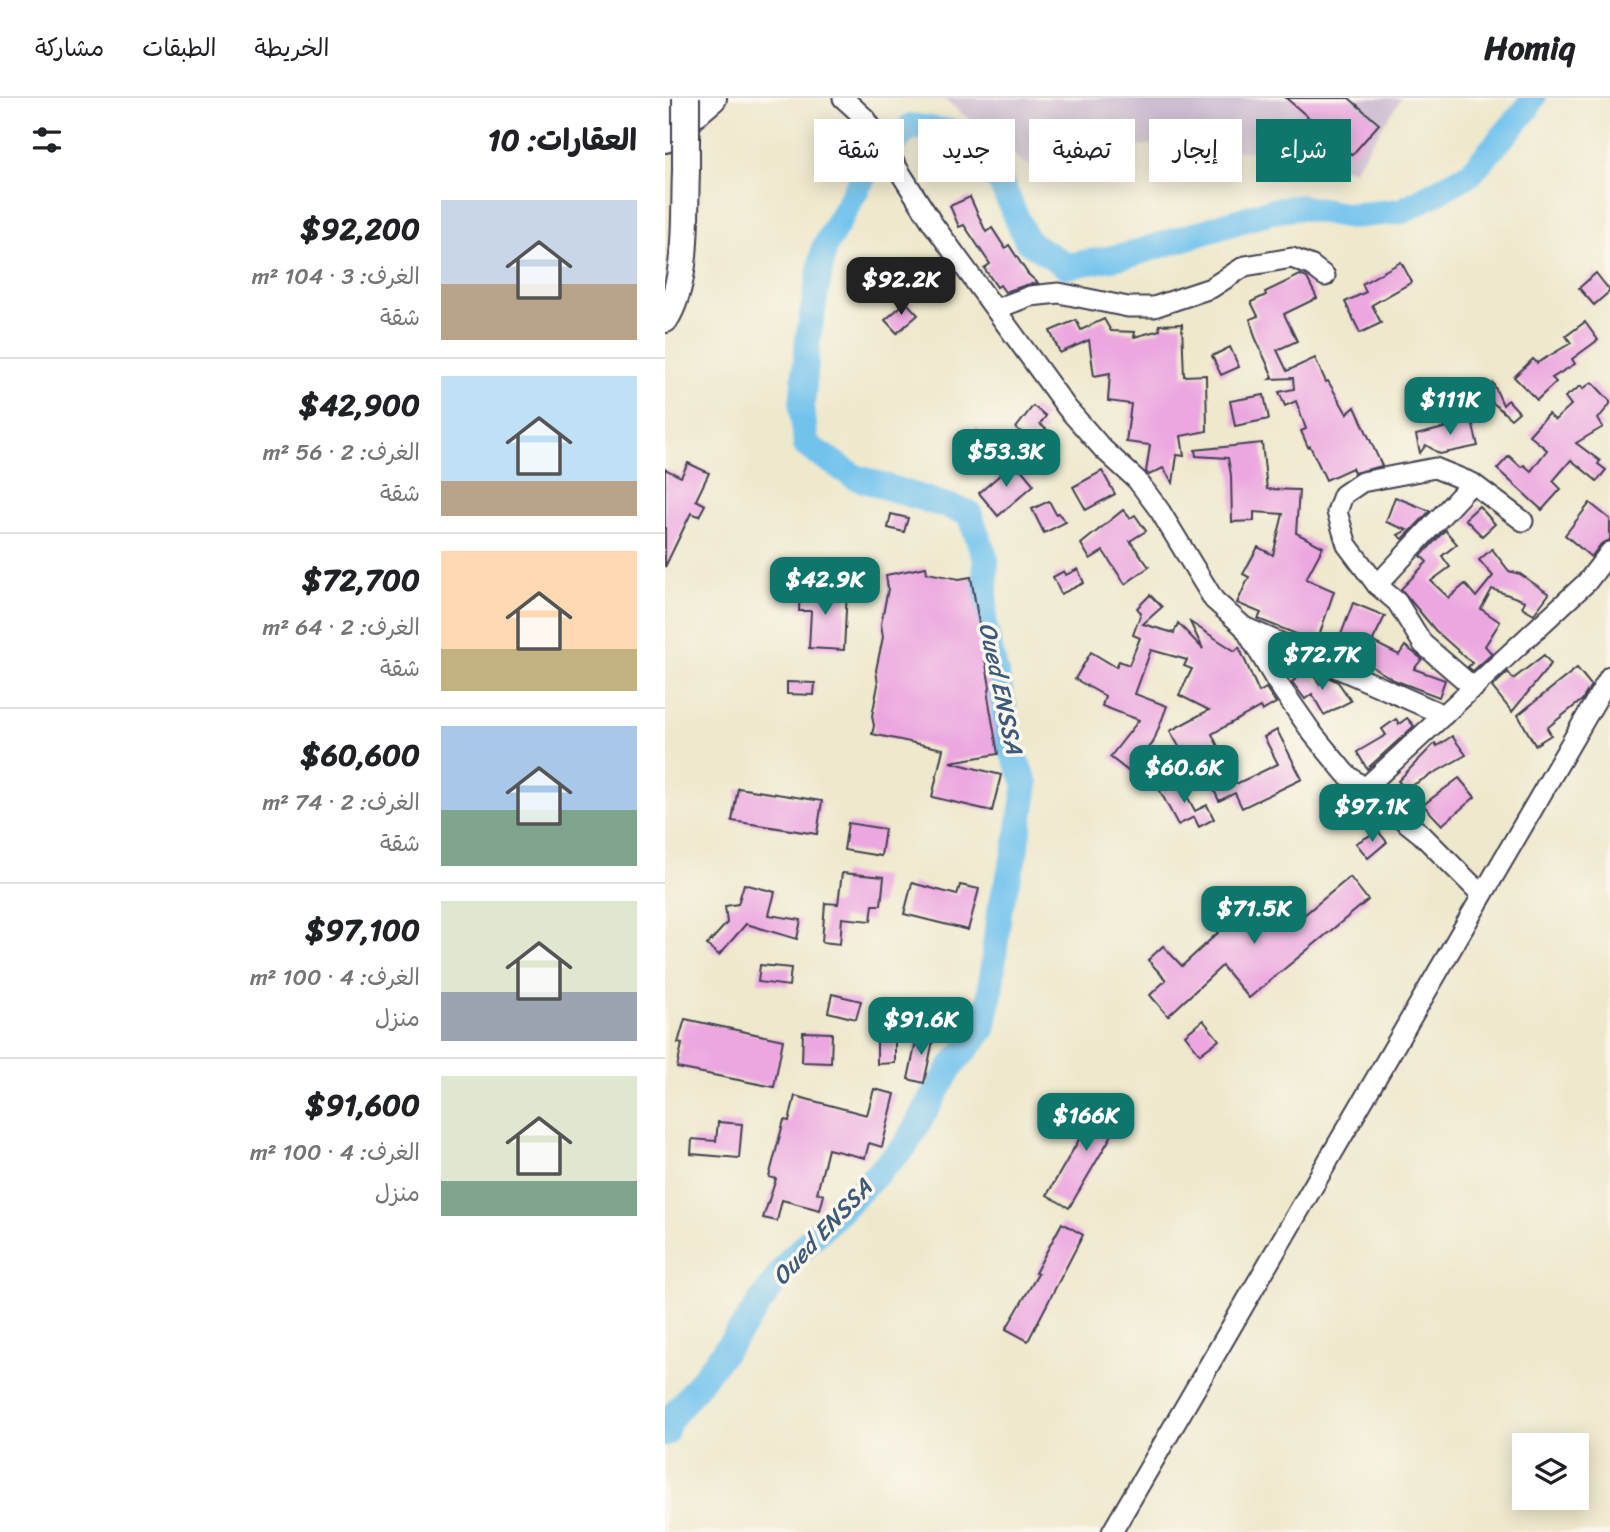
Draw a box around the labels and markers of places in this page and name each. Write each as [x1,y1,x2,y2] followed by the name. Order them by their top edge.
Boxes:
[844,258,958,317] pin: $92.2K
[1401,378,1499,437] pin: $111K
[949,430,1063,489] pin: $53.3K
[768,558,882,617] pin: $42.9K
[1265,632,1379,692] pin: $72.7K
[1127,746,1241,805] pin: $60.6K
[1315,784,1429,844] pin: $97.1K
[1197,886,1311,946] pin: $71.5K
[864,998,978,1057] pin: $91.6K
[1037,1094,1135,1153] pin: $166K

